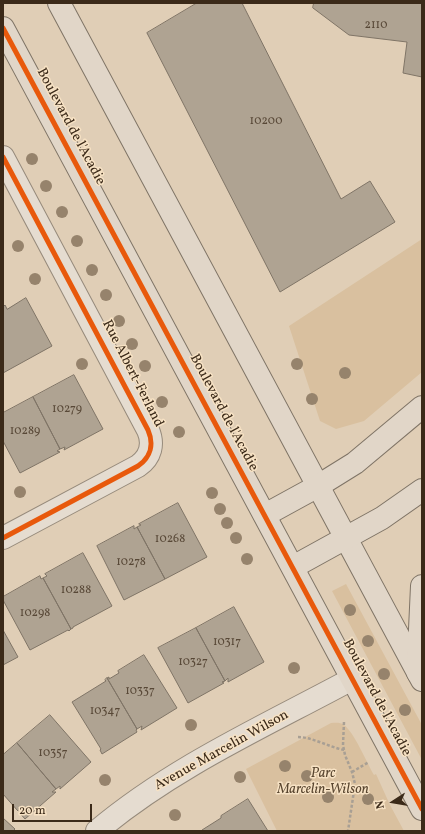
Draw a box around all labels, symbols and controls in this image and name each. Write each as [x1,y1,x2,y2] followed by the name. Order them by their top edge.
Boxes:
[365,19,387,33] house number: 2110
[32,66,108,188] street label: Boulevard de l'Acadie
[250,115,282,129] house number: 10200
[98,318,166,430] street label: Rue Albert-Ferland
[185,352,261,474] street label: Boulevard de l'Acadie
[52,403,82,417] house number: 10279
[10,425,40,439] house number: 10289
[155,533,185,547] house number: 10268
[116,556,146,570] house number: 10278
[61,584,91,598] house number: 10288
[20,607,50,621] house number: 10298
[213,636,241,650] house number: 10317
[338,637,414,759] street label: Boulevard de l'Acadie
[178,656,208,670] house number: 10327
[125,685,155,699] house number: 10337
[90,705,120,719] house number: 10347
[152,707,292,795] street label: Avenue Marcelin Wilson
[38,747,68,761] house number: 10357
[277,766,369,798] park label: Parc Marcelin-Wilson
[373,782,413,822] north arrow
[14,796,94,822] scale bar
[373,799,389,810] text: N
[19,803,46,819] text: 20 m

